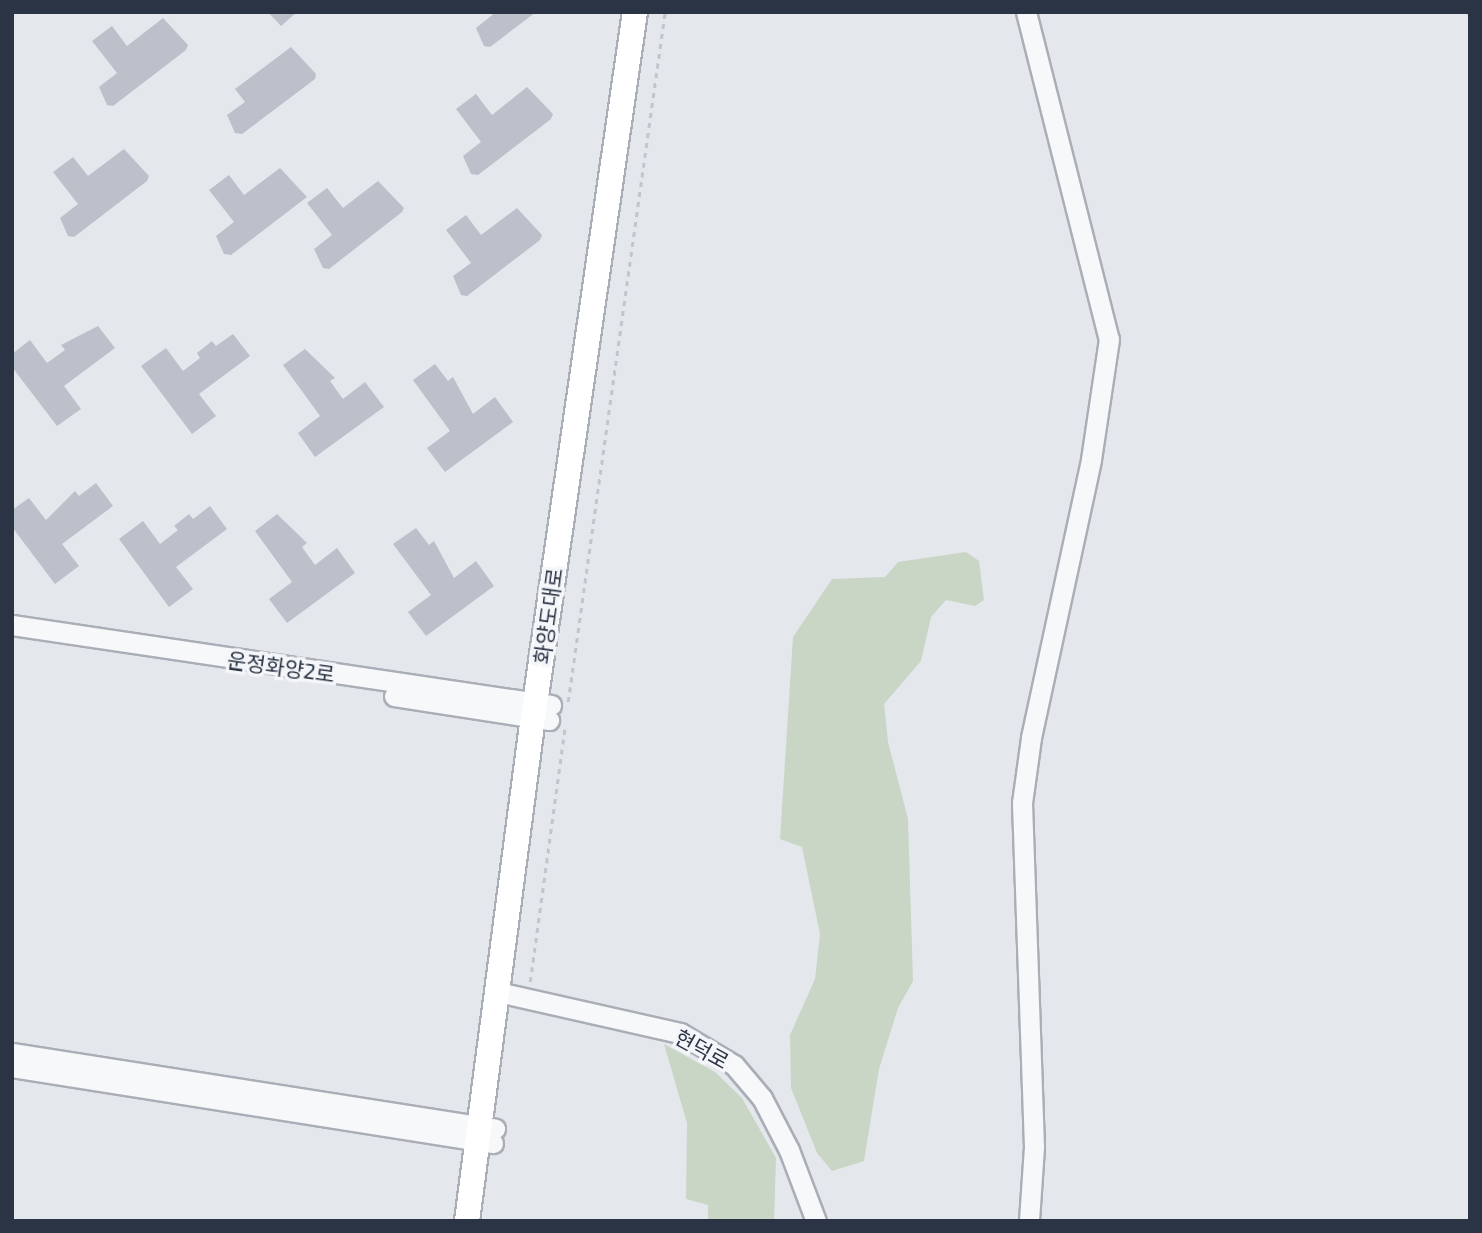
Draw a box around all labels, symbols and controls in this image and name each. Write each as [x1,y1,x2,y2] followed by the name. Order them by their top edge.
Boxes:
[529,566,567,666] street label: 화양도대로
[226,647,336,687] street label: 운정화양2로
[671,1024,733,1074] street label: 현덕로

